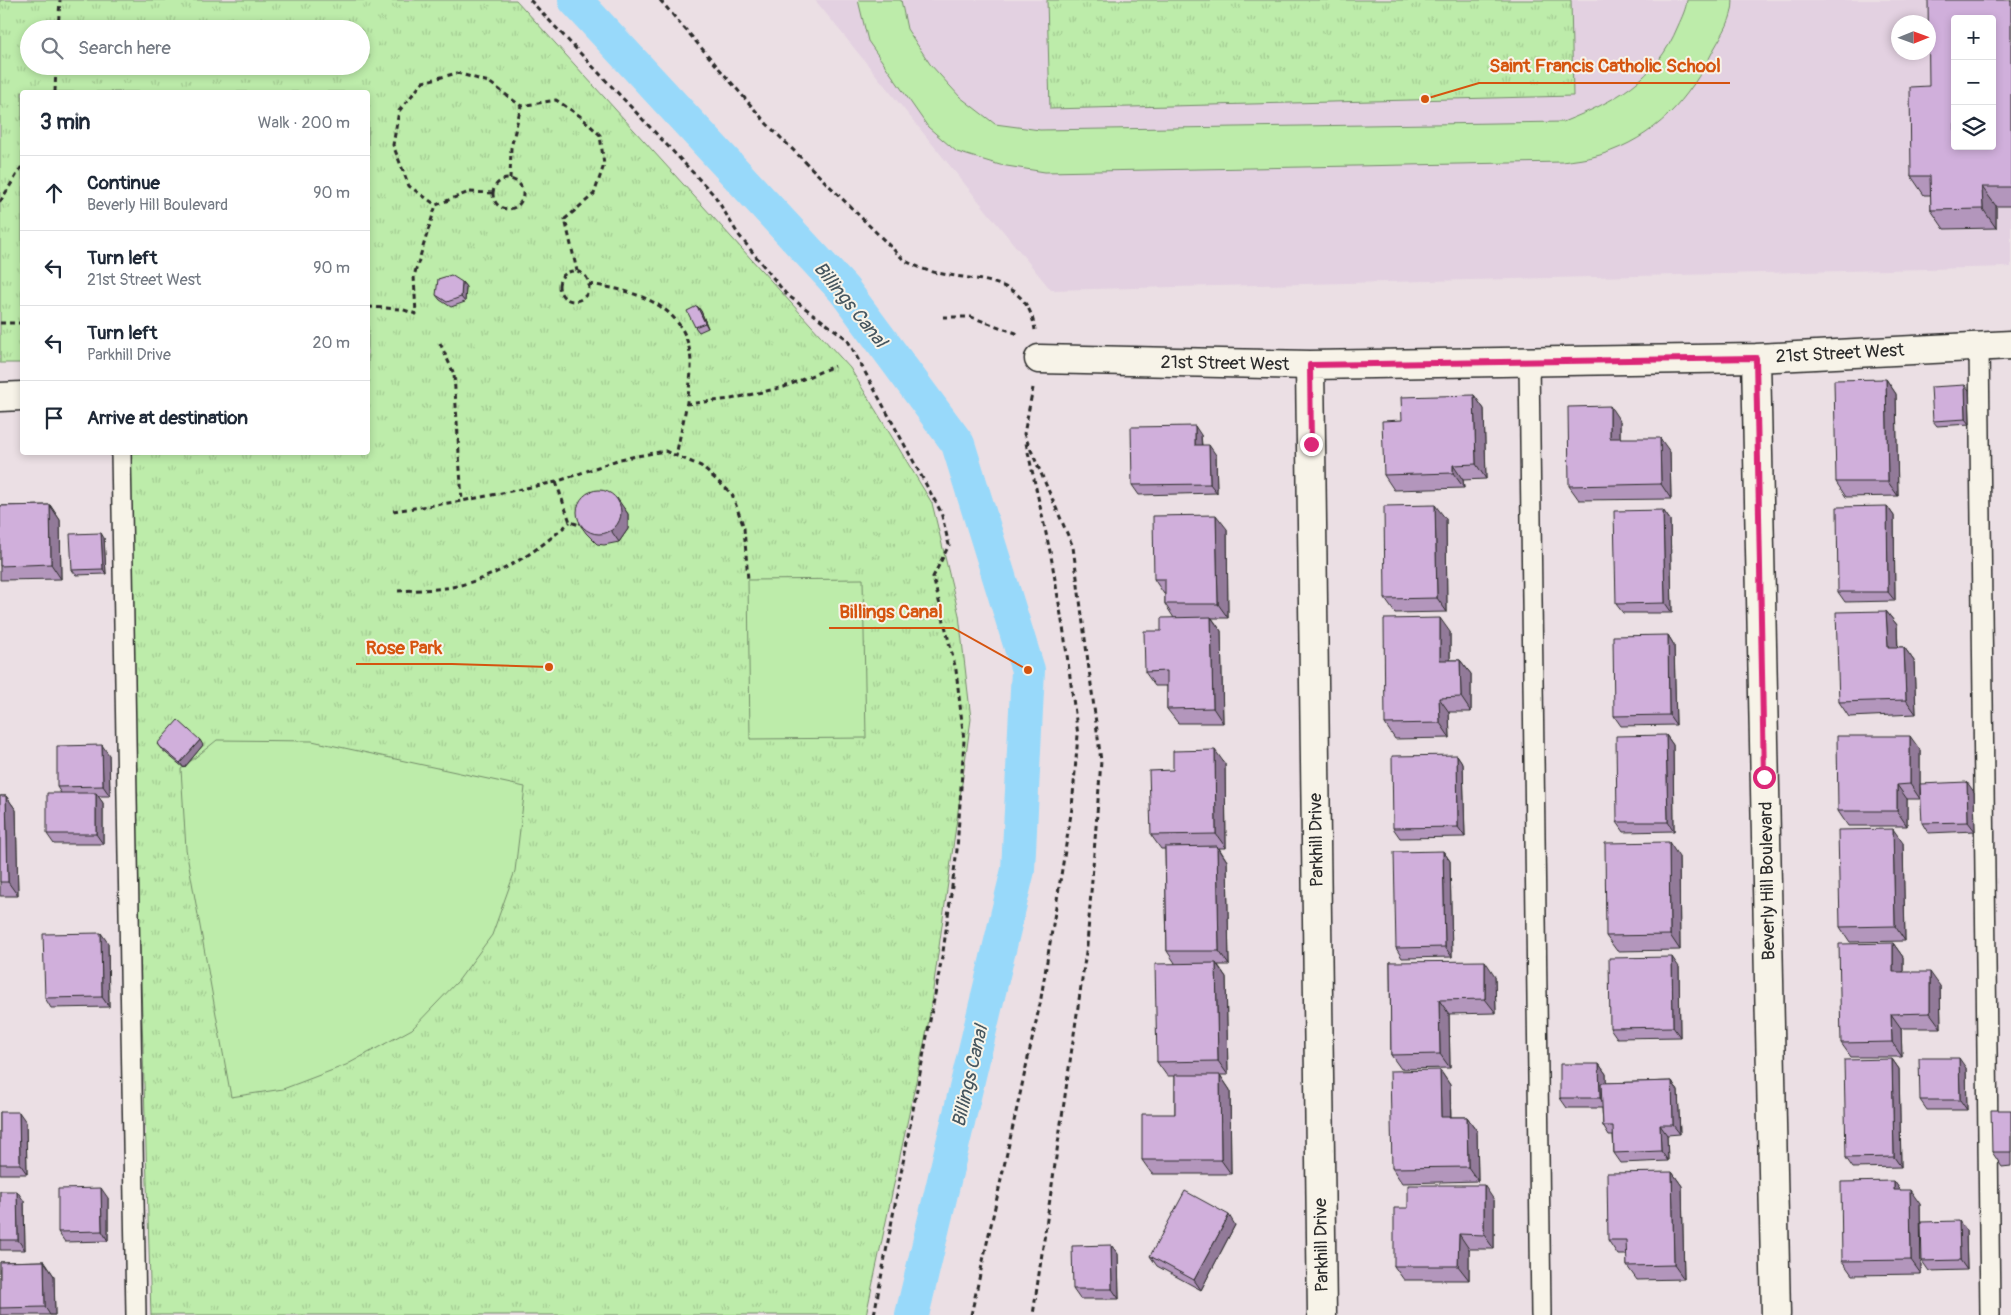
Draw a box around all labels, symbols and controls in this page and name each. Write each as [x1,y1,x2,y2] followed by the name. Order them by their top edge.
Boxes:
[1891,15,1936,60] north arrow
[1951,15,1996,150] map controls
[1951,15,1996,60] button: +
[20,20,370,75] search box
[38,34,66,62] icon: search
[78,36,171,60] text: Search here
[1479,49,1730,83] callout: Saint Francis Catholic School
[1489,54,1721,78] text: Saint Francis Catholic School
[1951,60,1996,105] button: −
[1951,105,1996,150] button: layers
[40,109,90,136] text: 3 min
[258,113,350,133] text: Walk · 200 m
[87,171,160,195] text: Continue
[40,179,68,207] icon: ahead
[313,183,350,203] text: 90 m
[87,195,228,215] text: Beverly Hill Boulevard
[87,246,157,270] text: Turn left
[40,254,68,282] icon: left
[808,257,894,354] water label: Billings Canal
[313,258,350,278] text: 90 m
[87,270,201,290] text: 21st Street West
[87,321,157,345] text: Turn left
[40,329,68,357] icon: left
[312,333,350,353] text: 20 m
[1775,339,1906,368] street label: 21st Street West
[87,345,171,365] text: Parkhill Drive
[1161,351,1290,376] street label: 21st Street West
[40,404,68,432] icon: arrive
[87,406,248,430] text: Arrive at destination
[1300,433,1323,456] route end
[829,594,953,628] callout: Billings Canal
[839,600,943,624] text: Billings Canal
[356,630,452,664] callout: Rose Park
[366,636,443,660] text: Rose Park
[1753,766,1776,789] route start
[1304,793,1329,887] street label: Parkhill Drive
[1755,801,1780,961] street label: Beverly Hill Boulevard
[947,1021,994,1129] water label: Billings Canal
[1309,1198,1334,1292] street label: Parkhill Drive

